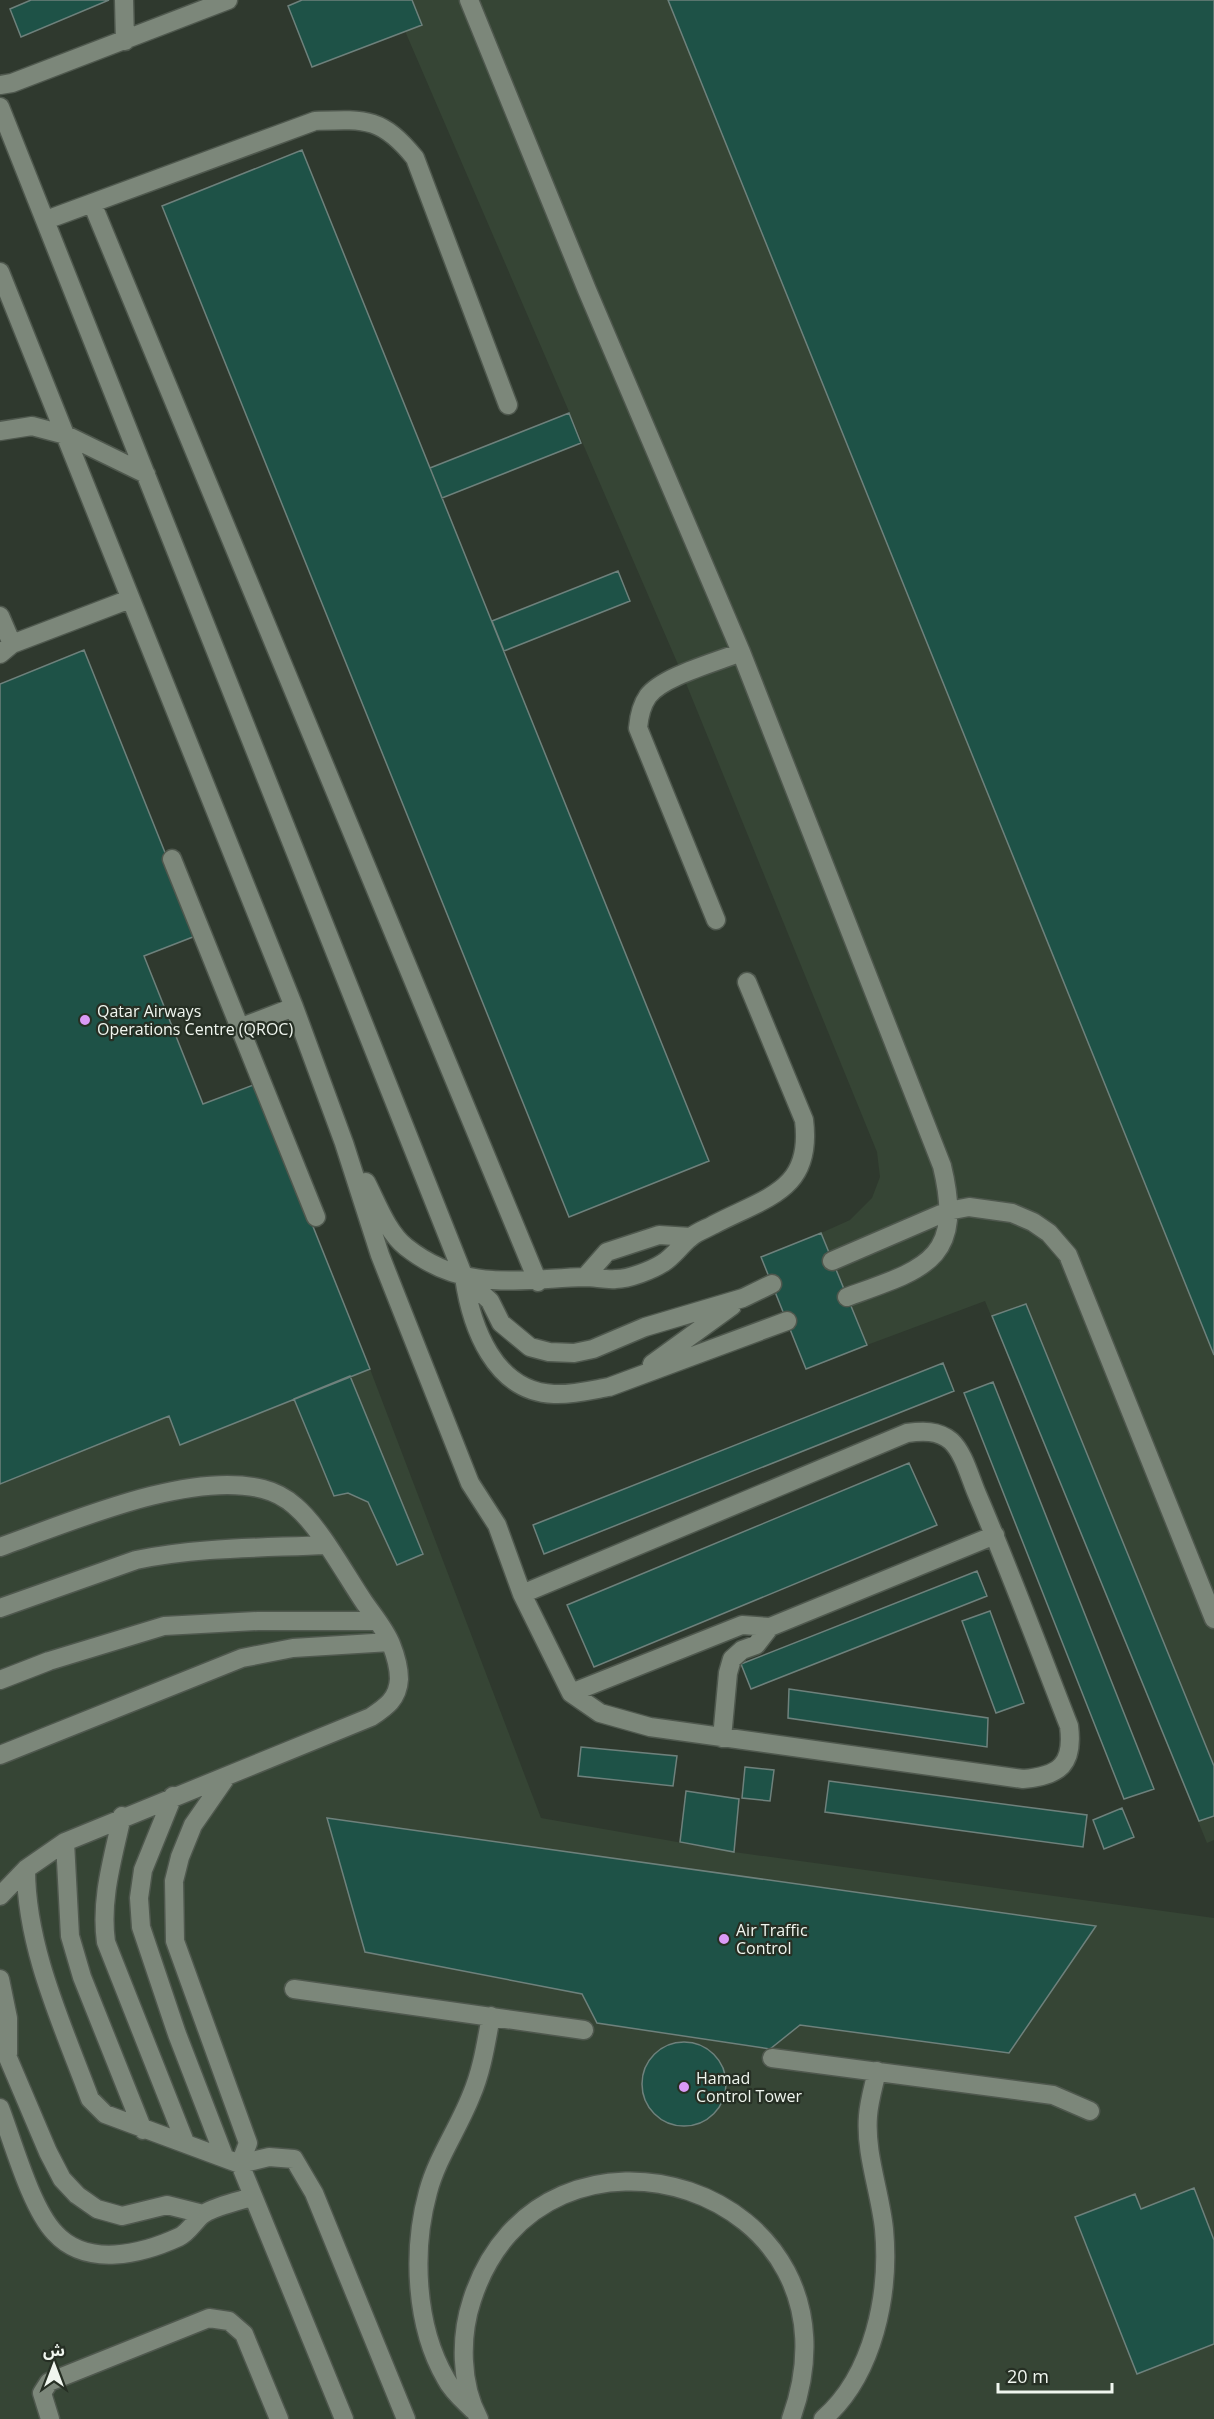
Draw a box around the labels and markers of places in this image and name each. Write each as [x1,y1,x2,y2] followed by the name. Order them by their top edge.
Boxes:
[97,1000,293,1040] place label: Qatar Airways Operations Centre (QROC)
[78,1013,92,1027] marker: Qatar Airways Operations Centre (QROC)
[736,1919,808,1959] place label: Air Traffic Control
[717,1932,731,1946] marker: Air Traffic Control
[696,2067,802,2107] place label: Hamad Control Tower
[677,2080,691,2094] marker: Hamad Control Tower

